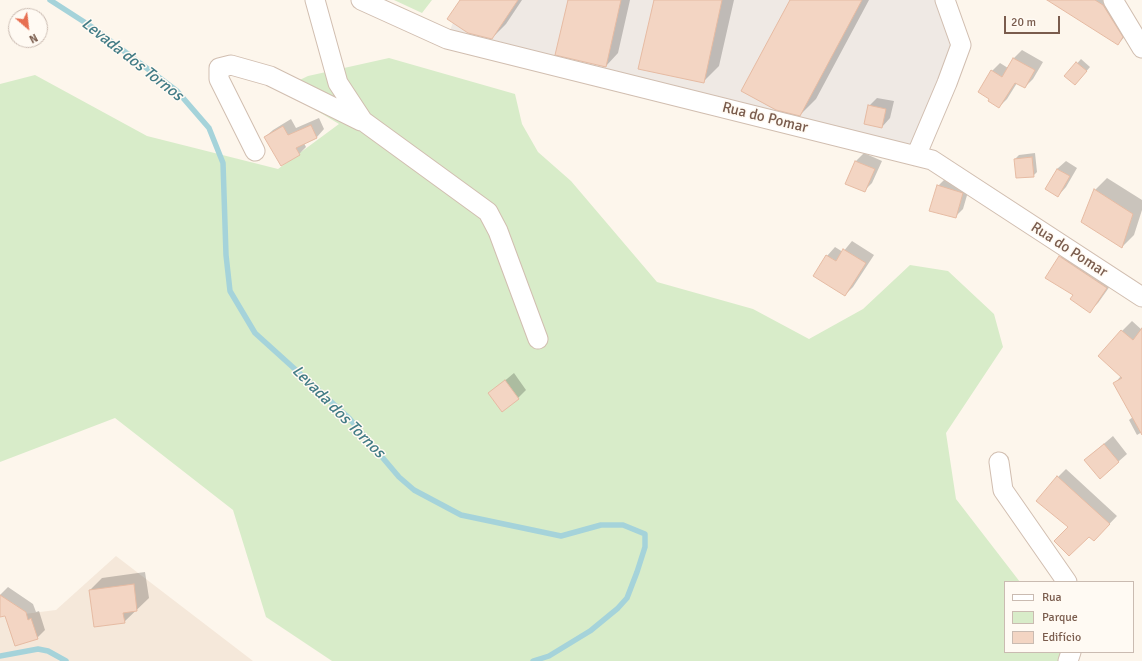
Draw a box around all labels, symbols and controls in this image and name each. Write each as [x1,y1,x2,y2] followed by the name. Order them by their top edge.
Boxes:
[8,8,48,48] north arrow
[1006,8,1062,34] scale bar
[78,14,186,106] water label: Levada dos Tornos
[1011,15,1036,30] text: 20 m
[27,31,40,46] text: N
[720,99,810,137] street label: Rua do Pomar
[1027,219,1111,281] street label: Rua do Pomar
[288,362,388,462] water label: Levada dos Tornos
[1004,581,1134,653] legend
[1042,590,1062,605] text: Rua
[1042,610,1078,625] text: Parque
[1042,630,1081,645] text: Edifício

